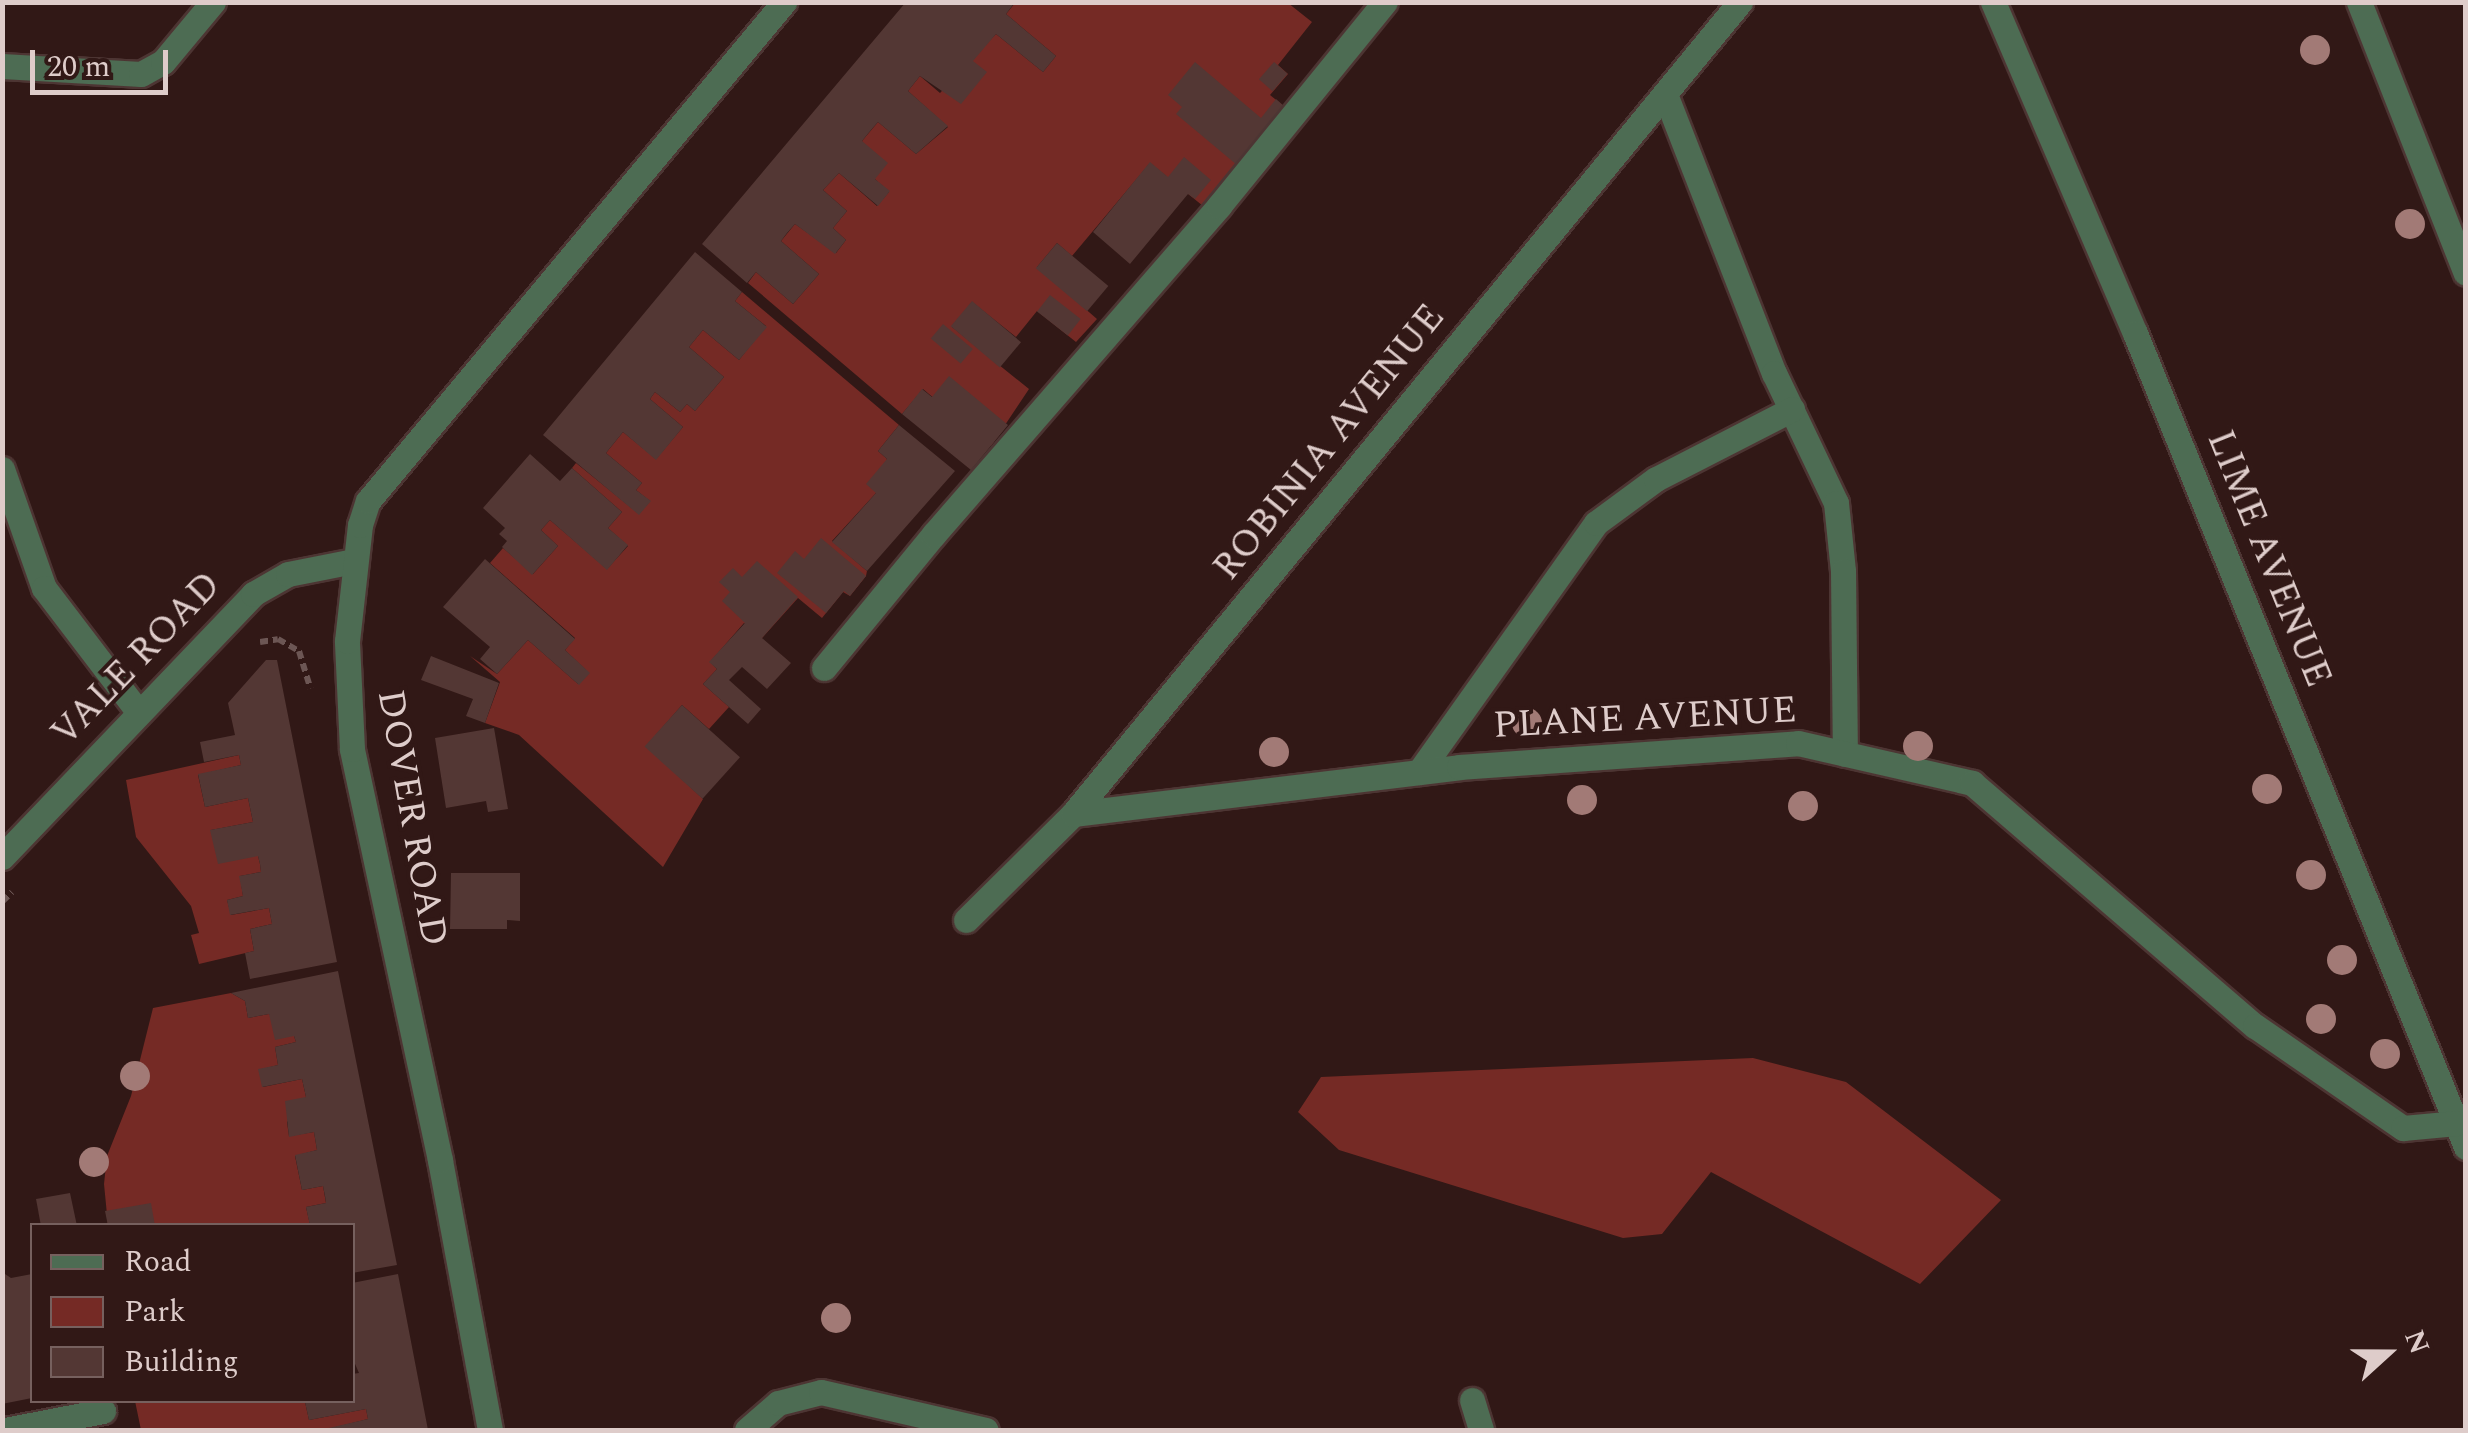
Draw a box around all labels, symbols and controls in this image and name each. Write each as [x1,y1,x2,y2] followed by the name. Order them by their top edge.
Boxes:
[35,30,172,92] scale bar
[47,44,110,90] text: 20 m
[1205,296,1455,590] street label: ROBINIA AVENUE
[2196,424,2340,694] street label: LIME AVENUE
[43,564,231,756] street label: VALE ROAD
[366,686,456,950] street label: DOVER ROAD
[1492,688,1798,750] street label: PLANE AVENUE
[30,1223,355,1403] legend
[124,1239,192,1285] text: Road
[124,1289,186,1335] text: Park
[2338,1303,2438,1403] north arrow
[2392,1324,2441,1360] text: N
[124,1339,239,1385] text: Building

